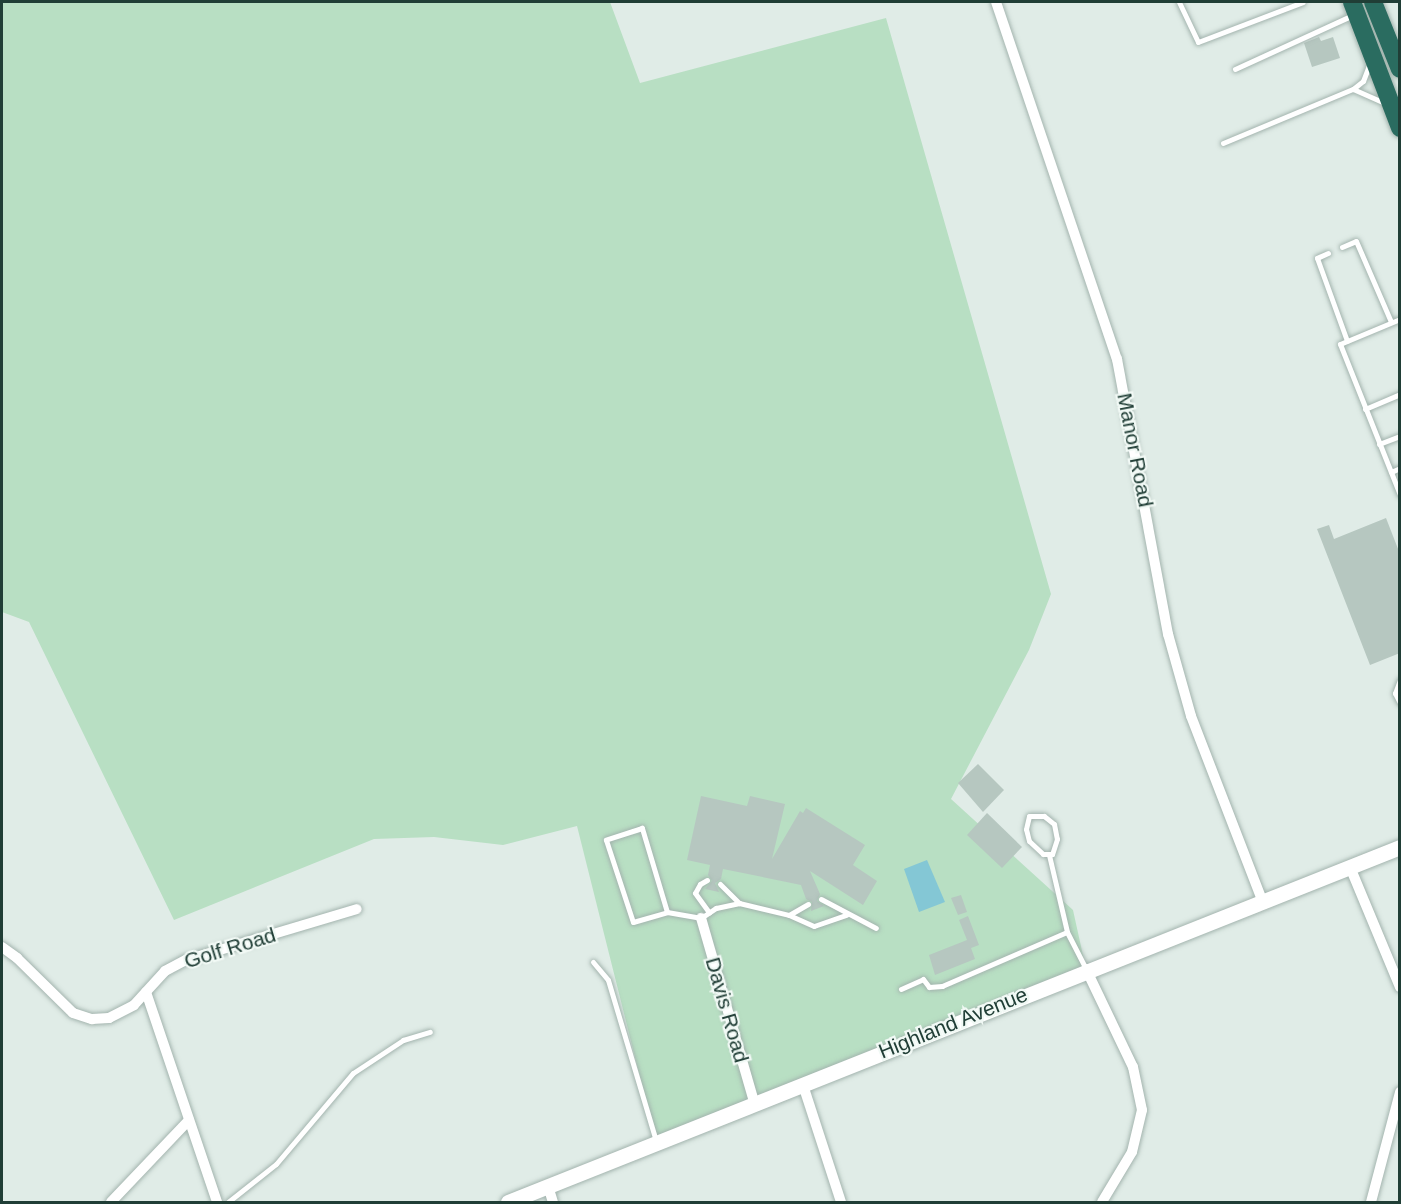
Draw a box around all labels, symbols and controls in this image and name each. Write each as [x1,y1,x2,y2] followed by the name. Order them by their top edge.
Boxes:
[1112,391,1158,509] street label: Manor Road
[181,922,279,974] street label: Golf Road
[700,954,754,1066] street label: Davis Road
[874,981,1032,1065] street label: Highland Avenue

